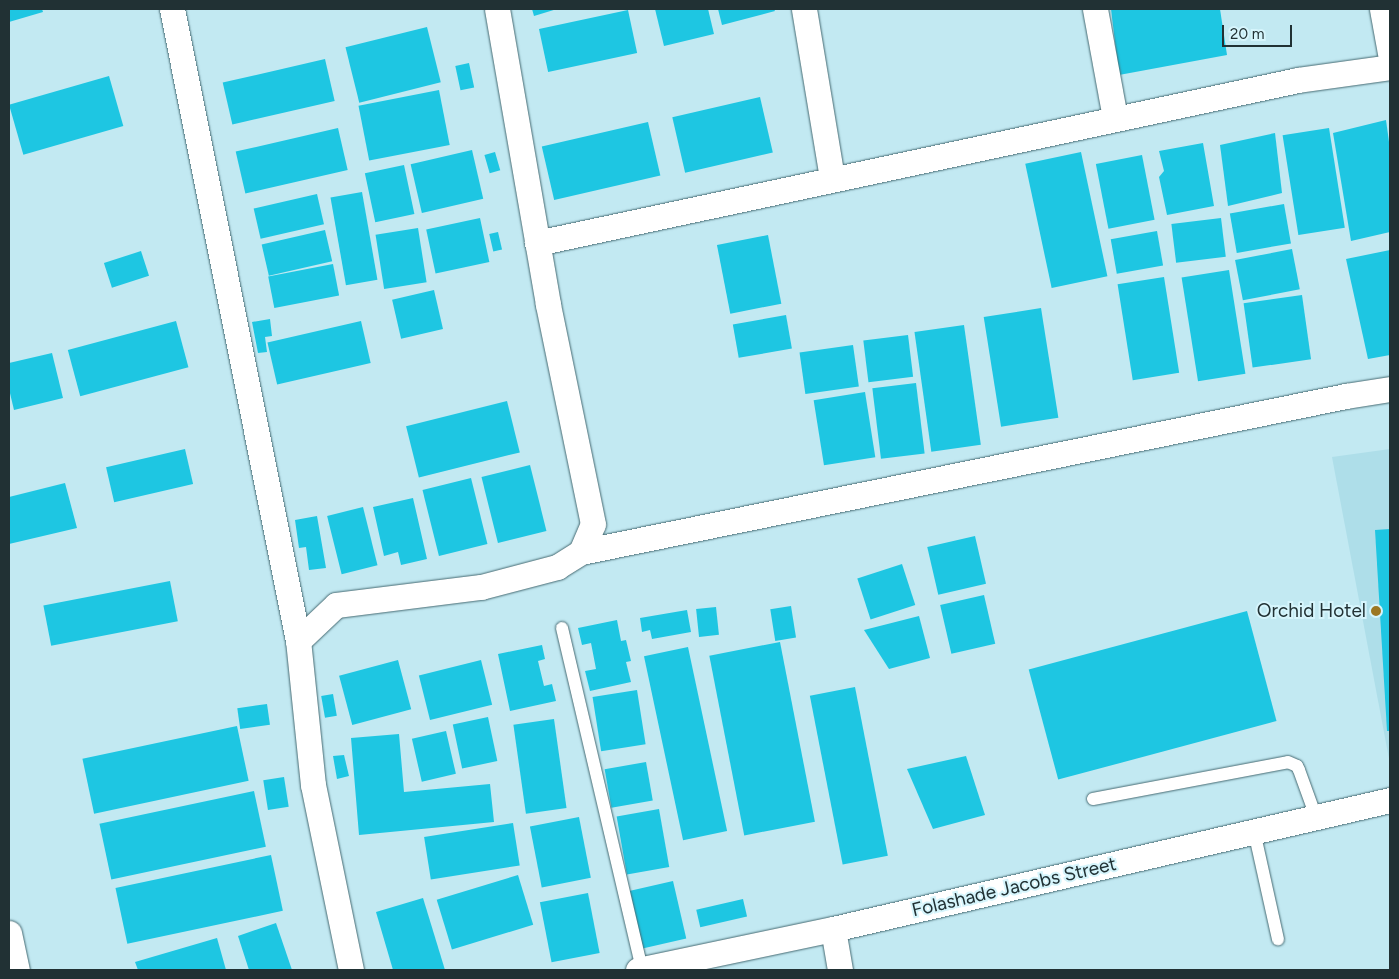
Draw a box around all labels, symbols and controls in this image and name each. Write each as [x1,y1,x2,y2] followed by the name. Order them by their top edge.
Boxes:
[1224,15,1294,47] scale bar
[1230,25,1264,43] text: 20 m
[1257,600,1366,622] place label: Orchid Hotel
[1370,605,1382,617] marker: Orchid Hotel
[910,852,1118,922] street label: Folashade Jacobs Street

